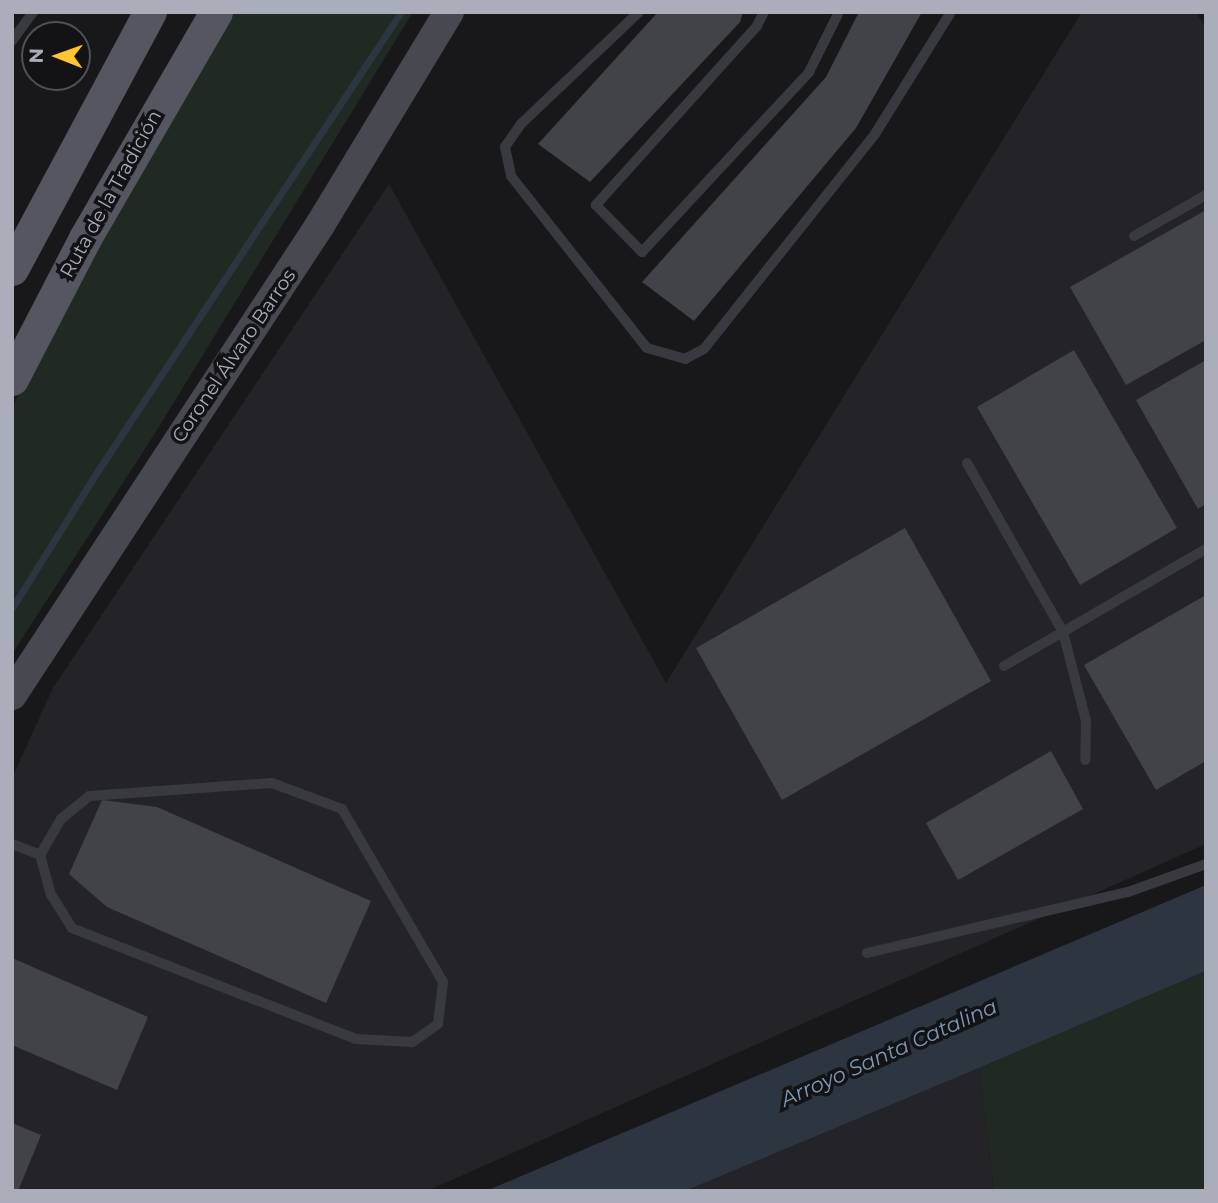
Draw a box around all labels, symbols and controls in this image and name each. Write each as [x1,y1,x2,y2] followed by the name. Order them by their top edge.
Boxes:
[21,21,91,91] north arrow
[25,48,48,64] text: N
[56,106,166,282] street label: Ruta de la Tradición
[167,265,301,447] street label: Coronel Álvaro Barros
[777,994,1001,1112] water label: Arroyo Santa Catalina

